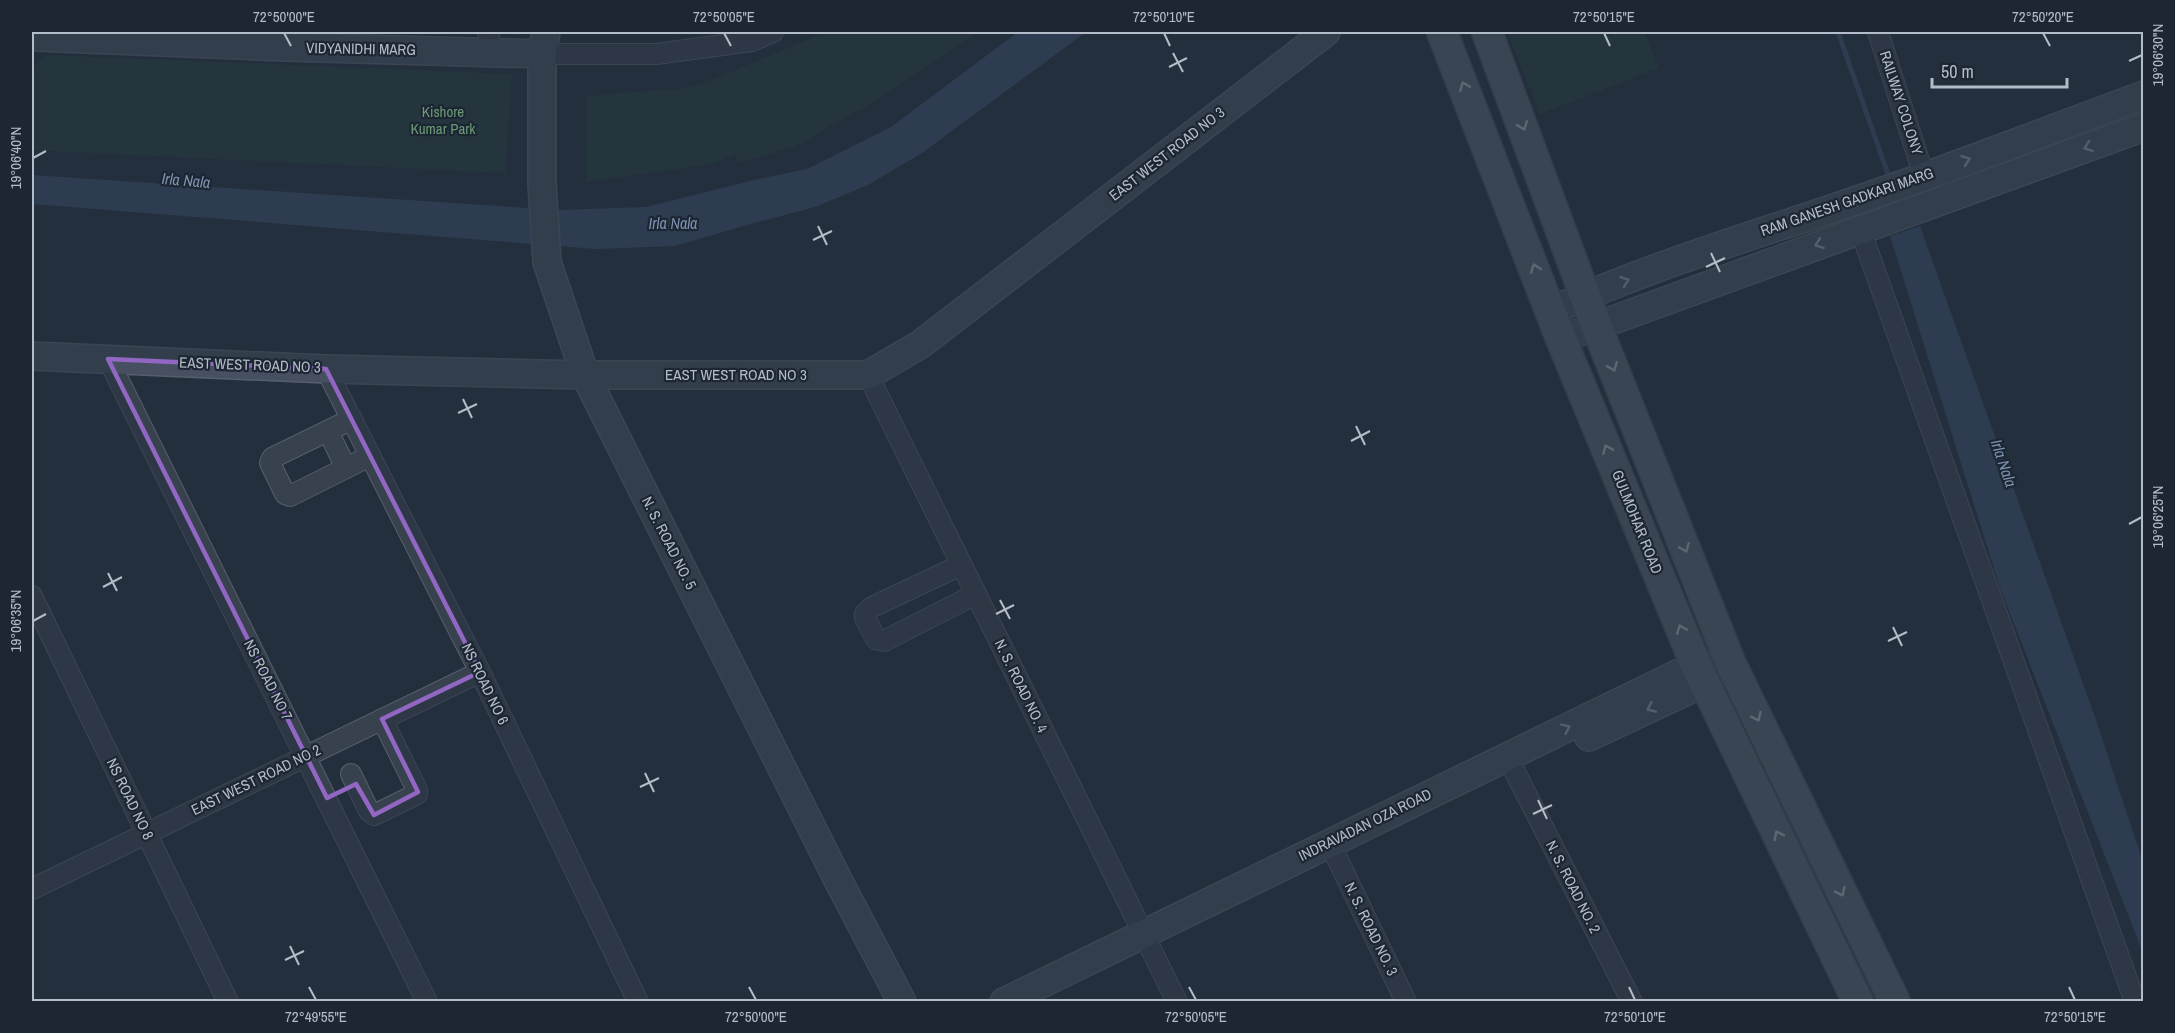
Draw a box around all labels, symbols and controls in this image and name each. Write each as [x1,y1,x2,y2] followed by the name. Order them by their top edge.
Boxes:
[253,6,315,27] text: 72°50'00"E
[693,6,755,27] text: 72°50'05"E
[1133,6,1195,27] text: 72°50'10"E
[1573,6,1635,27] text: 72°50'15"E
[2012,6,2074,27] text: 72°50'20"E
[2147,24,2168,86] text: 19°06'30"N
[306,37,416,60] street label: VIDYANIDHI MARG
[1875,48,1928,158] street label: RAILWAY COLONY
[1932,51,2067,89] scale bar
[1941,59,1974,84] text: 50 m
[1459,81,1471,92] one-way arrow
[411,101,476,139] park label: Kishore Kumar Park
[1104,102,1229,206] street label: EAST WEST ROAD NO 3
[1515,120,1528,130] one-way arrow
[5,127,26,189] text: 19°06'40"N
[2084,140,2095,152] one-way arrow
[1960,155,1971,168] one-way arrow
[1757,162,1936,241] street label: RAM GANESH GADKARI MARG
[161,167,211,193] water label: Irla Nala
[649,212,697,234] water label: Irla Nala
[1814,237,1825,249] one-way arrow
[1530,263,1542,274] one-way arrow
[1619,276,1630,288] one-way arrow
[179,352,321,377] street label: EAST WEST ROAD NO 3
[1606,361,1618,372] one-way arrow
[665,364,807,385] street label: EAST WEST ROAD NO 3
[1986,436,2022,490] water label: Irla Nala
[1602,444,1614,455] one-way arrow
[1607,467,1668,577] street label: GULMOHAR ROAD
[2147,486,2168,548] text: 19°06'25"N
[637,493,702,593] street label: N. S. ROAD NO. 5
[1678,542,1690,553] one-way arrow
[5,590,26,652] text: 19°06'35"N
[1676,624,1688,635] one-way arrow
[990,635,1053,736] street label: N. S. ROAD NO. 4
[239,636,298,724] street label: NS ROAD NO 7
[457,640,514,728] street label: NS ROAD NO 6
[1647,701,1658,713] one-way arrow
[1749,710,1761,721] one-way arrow
[1560,723,1571,735] one-way arrow
[187,739,324,820] street label: EAST WEST ROAD NO 2
[102,755,159,843] street label: NS ROAD NO 8
[1295,783,1435,866] street label: INDRAVADAN OZA ROAD
[1773,831,1785,842] one-way arrow
[1541,837,1606,937] street label: N. S. ROAD NO. 2
[1340,878,1403,979] street label: N. S. ROAD NO. 3
[1834,886,1845,897] one-way arrow
[285,1006,347,1027] text: 72°49'55"E
[725,1006,787,1027] text: 72°50'00"E
[1165,1006,1227,1027] text: 72°50'05"E
[1604,1006,1666,1027] text: 72°50'10"E
[2044,1006,2106,1027] text: 72°50'15"E

